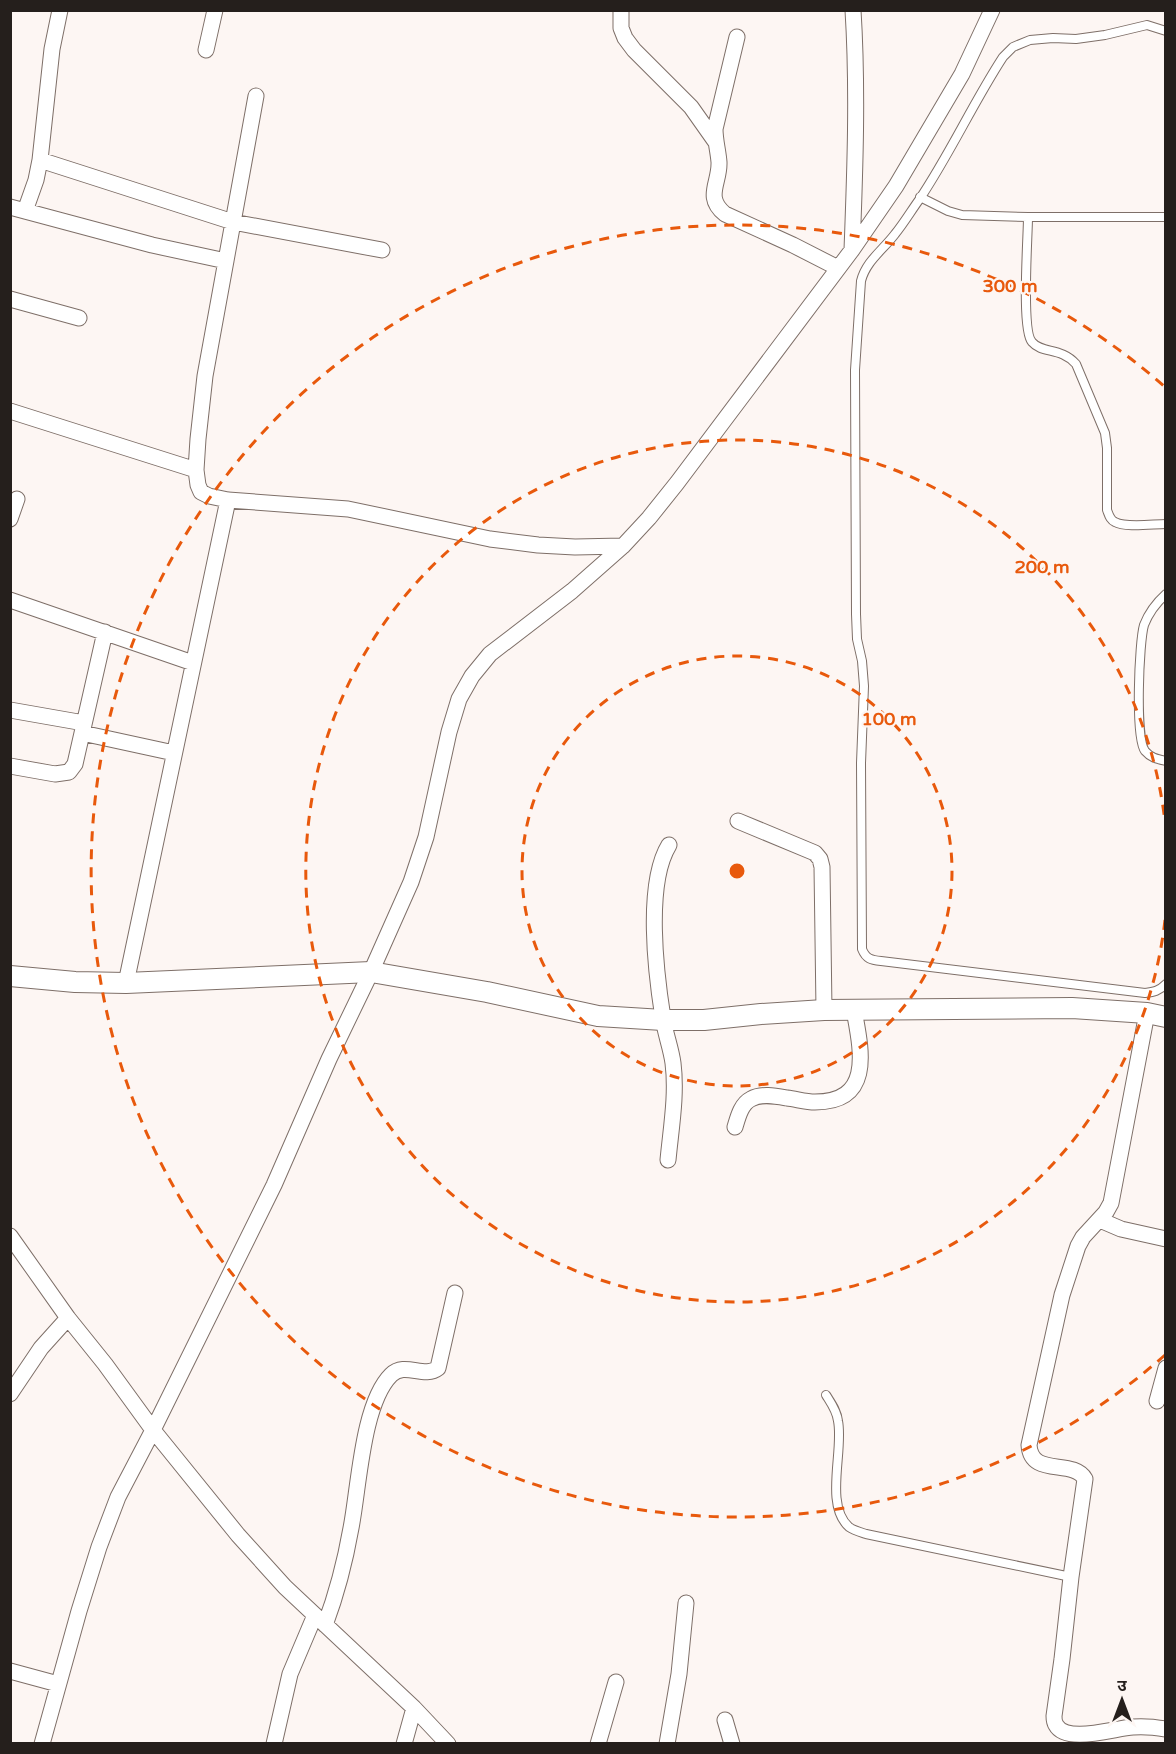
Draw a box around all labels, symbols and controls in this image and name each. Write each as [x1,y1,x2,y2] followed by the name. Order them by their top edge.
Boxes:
[982,275,1038,297] text: 300 m
[1014,556,1070,578] text: 200 m
[861,708,917,730] text: 100 m
[727,861,747,881] centre of rings
[1092,1670,1152,1730] north arrow
[1117,1676,1127,1696] text: उ

